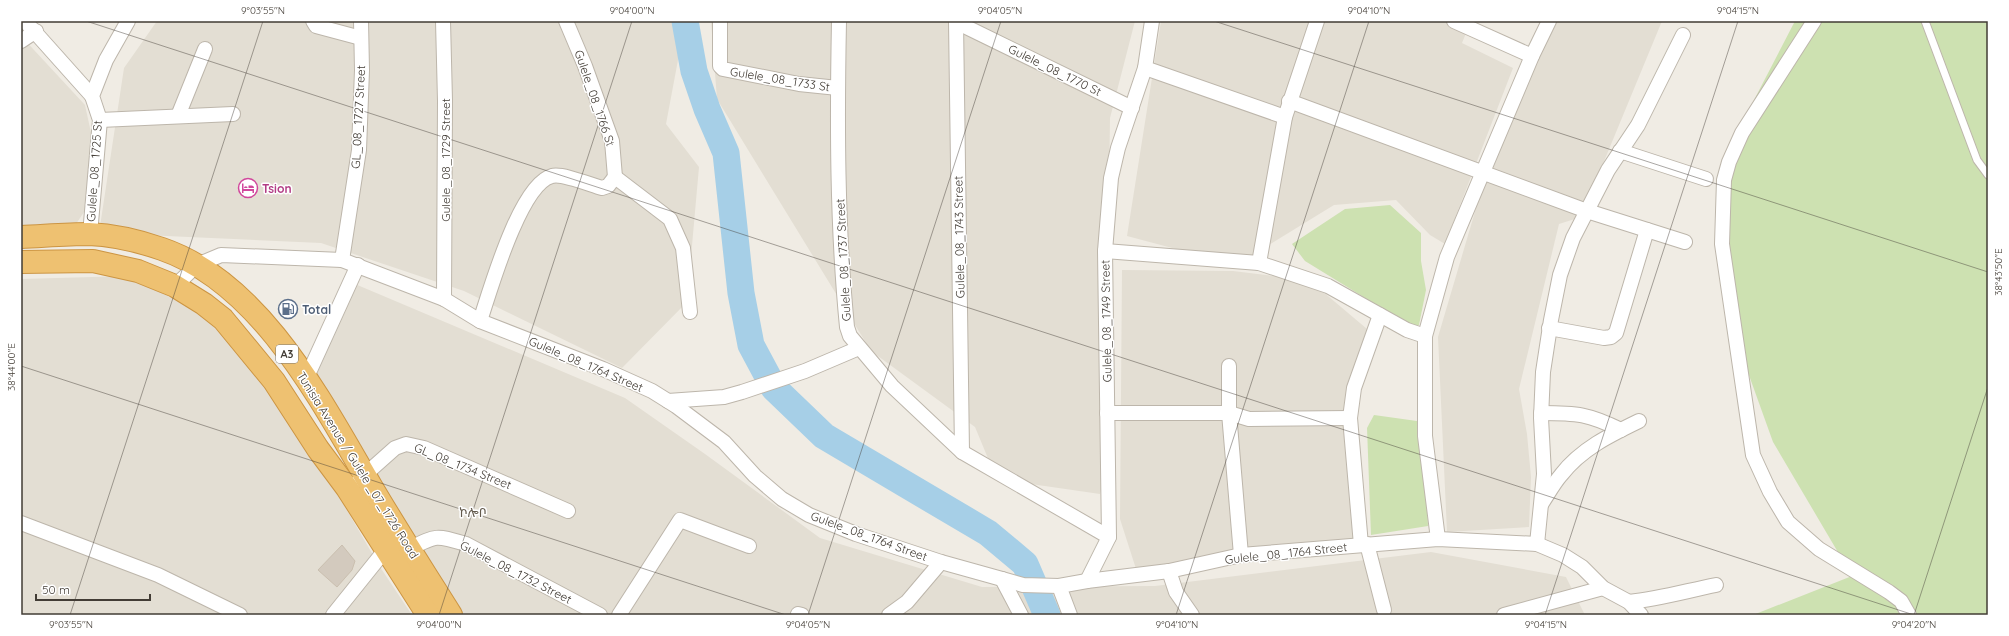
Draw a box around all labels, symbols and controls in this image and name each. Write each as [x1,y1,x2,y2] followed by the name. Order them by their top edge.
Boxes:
[241,4,285,17] text: 9°03'55"N
[609,4,655,17] text: 9°04'00"N
[978,4,1022,17] text: 9°04'05"N
[1348,4,1390,17] text: 9°04'10"N
[1717,4,1759,17] text: 9°04'15"N
[1006,41,1104,99] street label: Gulele_08_1770 St
[571,48,619,148] street label: Gulele_08_1766 St
[729,64,831,94] street label: Gulele_08_1733 St
[348,65,368,169] street label: GL_08_1727 Street
[438,98,453,222] street label: Gulele_08_1729 Street
[83,120,105,222] street label: Gulele_08_1725 St
[950,176,968,298] street label: Gulele_08_1743 Street
[237,177,259,199] hotel icon: Tsion
[262,181,292,196] place label: Tsion
[832,198,854,322] street label: Gulele_08_1737 Street
[1992,248,2005,296] text: 38°43'50"E
[1097,260,1115,382] street label: Gulele_08_1749 Street
[277,298,299,320] fuel station icon: Total
[302,302,331,317] place label: Total
[527,333,645,395] street label: Gulele_08_1764 Street
[5,343,18,391] text: 38°44'00"E
[276,345,298,363] road number: A3
[294,369,422,561] street label: Tunisia Avenue / Gulele _07_1726 Road
[412,440,514,492] street label: GL_08_1734 Street
[459,504,487,520] district label: ኮሎቦ
[809,508,929,564] street label: Gulele_08_1764 Street
[458,537,574,607] street label: Gulele_08_1732 Street
[1224,539,1348,567] street label: Gulele_08_1764 Street
[36,576,150,602] scale bar
[42,582,70,597] text: 50 m
[49,618,93,631] text: 9°03'55"N
[416,618,462,631] text: 9°04'00"N
[786,618,830,631] text: 9°04'05"N
[1156,618,1198,631] text: 9°04'10"N
[1525,618,1567,631] text: 9°04'15"N
[1892,618,1936,631] text: 9°04'20"N

